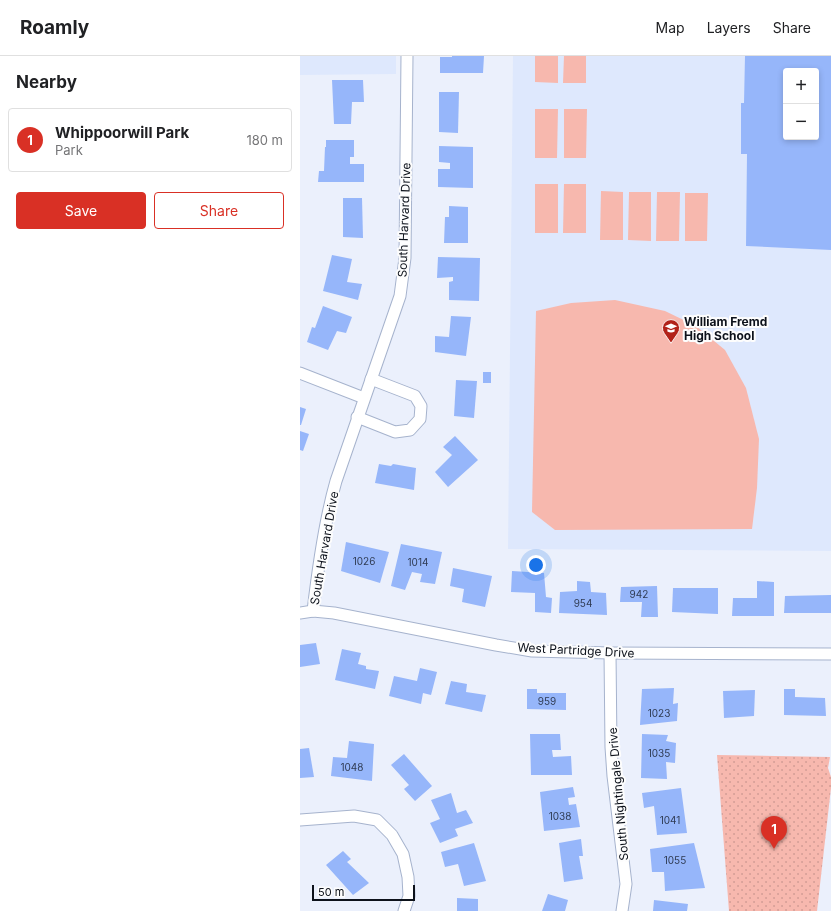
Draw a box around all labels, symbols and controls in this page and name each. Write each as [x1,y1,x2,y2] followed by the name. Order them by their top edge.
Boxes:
[20,16,89,39] text: Roamly
[656,19,685,36] text: Map
[707,19,751,36] text: Layers
[773,19,811,36] text: Share
[783,68,819,140] map controls
[783,68,819,104] button: +
[16,72,77,92] text: Nearby
[783,104,819,140] button: −
[55,123,189,142] text: Whippoorwill Park
[27,132,33,148] text: 1
[246,132,283,148] text: 180 m
[55,142,83,158] text: Park
[394,162,414,278] street label: South Harvard Drive
[16,192,146,229] button: Save
[154,192,284,229] button: Share
[684,314,767,343] place label: William Fremd High School
[661,318,681,343] school or university icon: William Fremd High School
[307,490,341,606] street label: South Harvard Drive
[353,555,375,567] house number: 1026
[526,555,546,575] your location
[408,556,428,568] house number: 1014
[630,588,648,600] house number: 942
[574,597,592,609] house number: 954
[517,639,635,661] street label: West Partridge Drive
[538,695,556,707] house number: 959
[648,707,670,719] house number: 1023
[605,727,631,861] street label: South Nightingale Drive
[648,747,670,759] house number: 1035
[340,761,364,773] house number: 1048
[549,810,571,822] house number: 1038
[660,814,680,826] house number: 1041
[761,816,787,849] pin: 1
[664,854,686,866] house number: 1055
[312,883,415,902] scale bar
[318,885,344,899] text: 50 m

